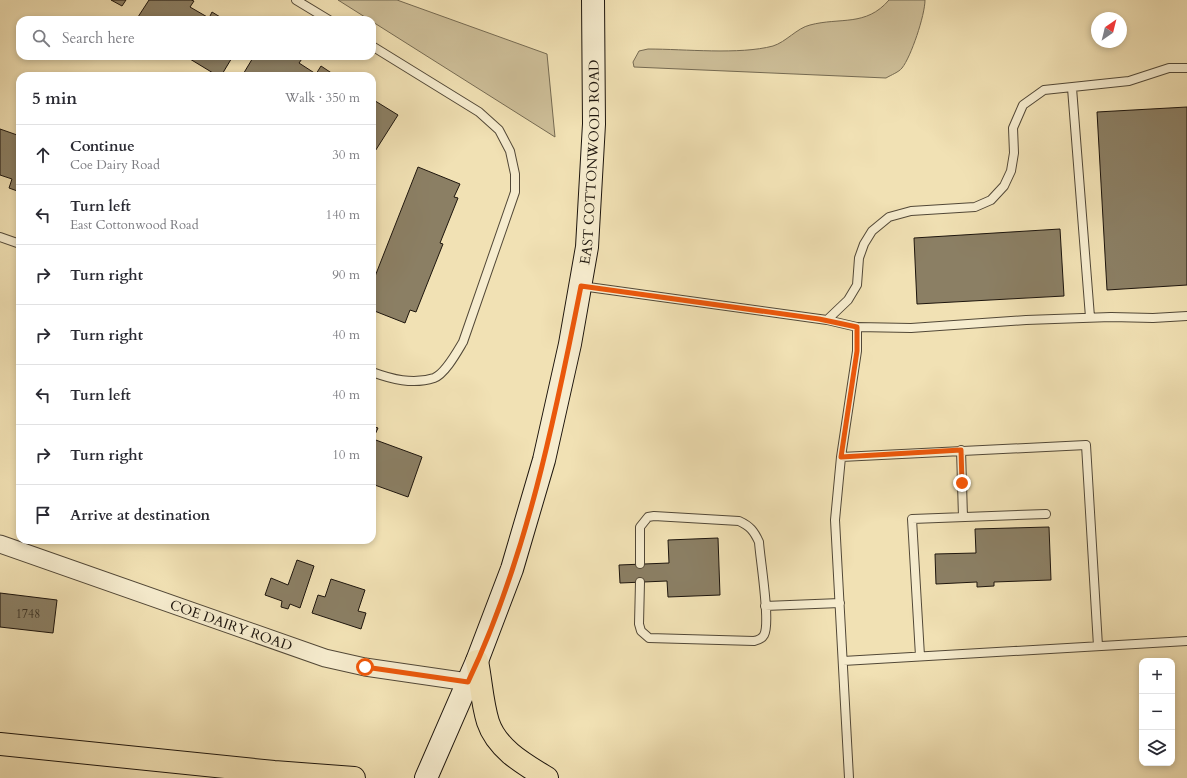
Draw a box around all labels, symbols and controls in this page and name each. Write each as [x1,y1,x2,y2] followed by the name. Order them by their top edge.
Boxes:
[1091,12,1127,48] north arrow
[16,16,376,60] search box
[30,27,52,49] icon: search
[62,28,135,48] text: Search here
[575,60,604,266] street label: EAST COTTONWOOD ROAD
[32,87,77,110] text: 5 min
[285,89,360,107] text: Walk · 350 m
[70,136,135,156] text: Continue
[32,144,54,166] icon: ahead
[332,146,360,164] text: 30 m
[70,156,160,174] text: Coe Dairy Road
[70,196,131,216] text: Turn left
[32,204,54,226] icon: left
[326,206,360,224] text: 140 m
[70,216,199,234] text: East Cottonwood Road
[32,264,54,286] icon: right
[70,265,143,285] text: Turn right
[332,266,360,284] text: 90 m
[32,324,54,346] icon: right
[70,325,143,345] text: Turn right
[332,326,360,344] text: 40 m
[32,384,54,406] icon: left
[70,385,131,405] text: Turn left
[332,386,360,404] text: 40 m
[32,444,54,466] icon: right
[70,445,143,465] text: Turn right
[332,446,360,464] text: 10 m
[953,474,971,492] route end
[32,504,54,526] icon: arrive
[70,505,210,525] text: Arrive at destination
[167,595,295,655] street label: COE DAIRY ROAD
[16,606,40,622] house number: 1748
[356,658,374,676] route start
[1139,658,1175,766] map controls
[1139,658,1175,694] button: +
[1139,694,1175,730] button: −
[1139,730,1175,766] button: layers

